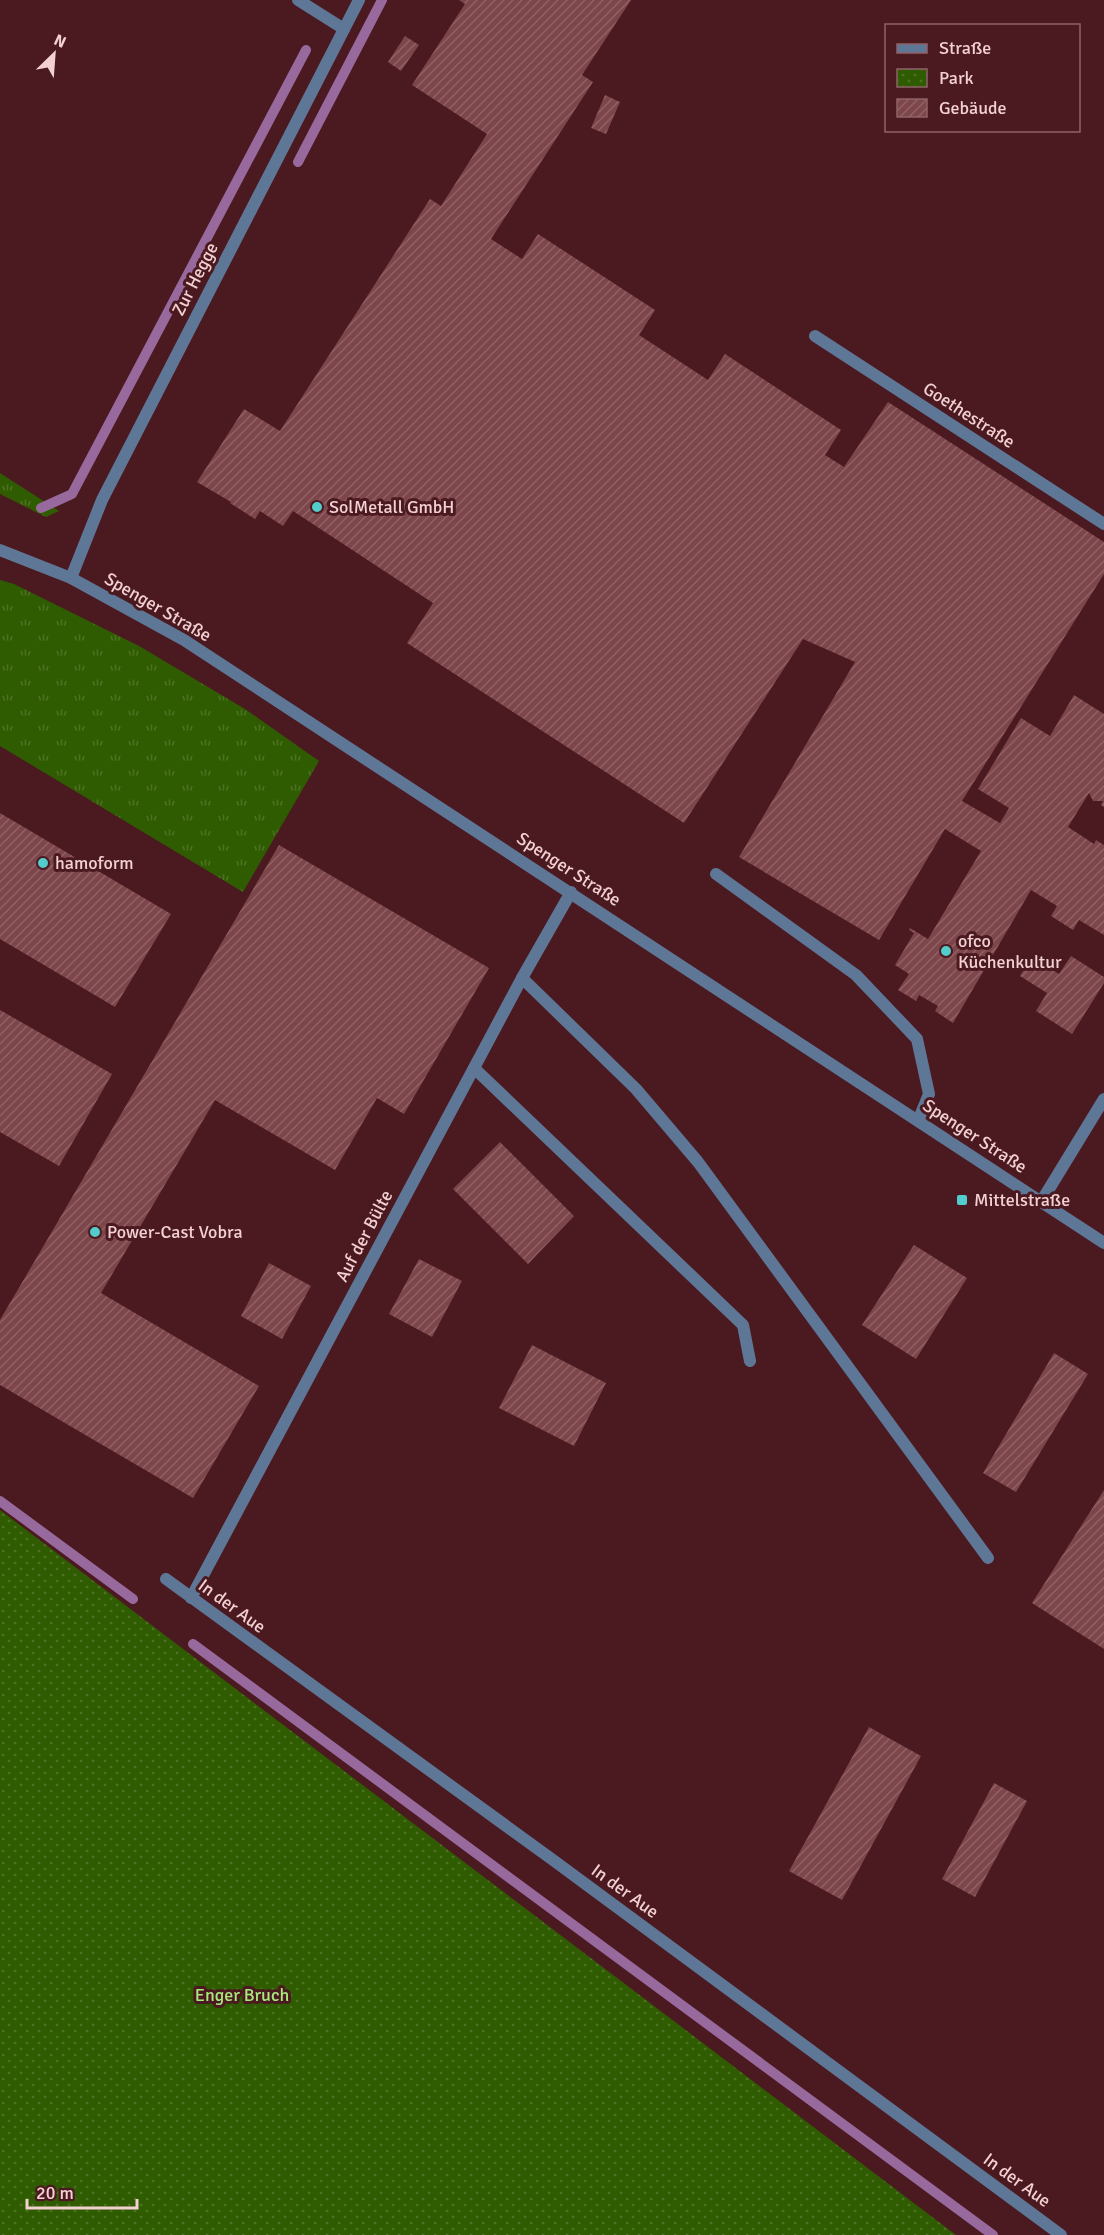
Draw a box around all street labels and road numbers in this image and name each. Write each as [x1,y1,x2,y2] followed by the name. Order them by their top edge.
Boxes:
[167,239,223,319] street label: Zur Hegge
[919,377,1019,453] street label: Goethestraße
[101,568,215,646] street label: Spenger Straße
[513,827,625,911] street label: Spenger Straße
[919,1094,1031,1178] street label: Spenger Straße
[331,1186,397,1286] street label: Auf der Bülte
[194,1574,270,1638] street label: In der Aue
[587,1859,663,1923] street label: In der Aue
[979,2148,1055,2212] street label: In der Aue

